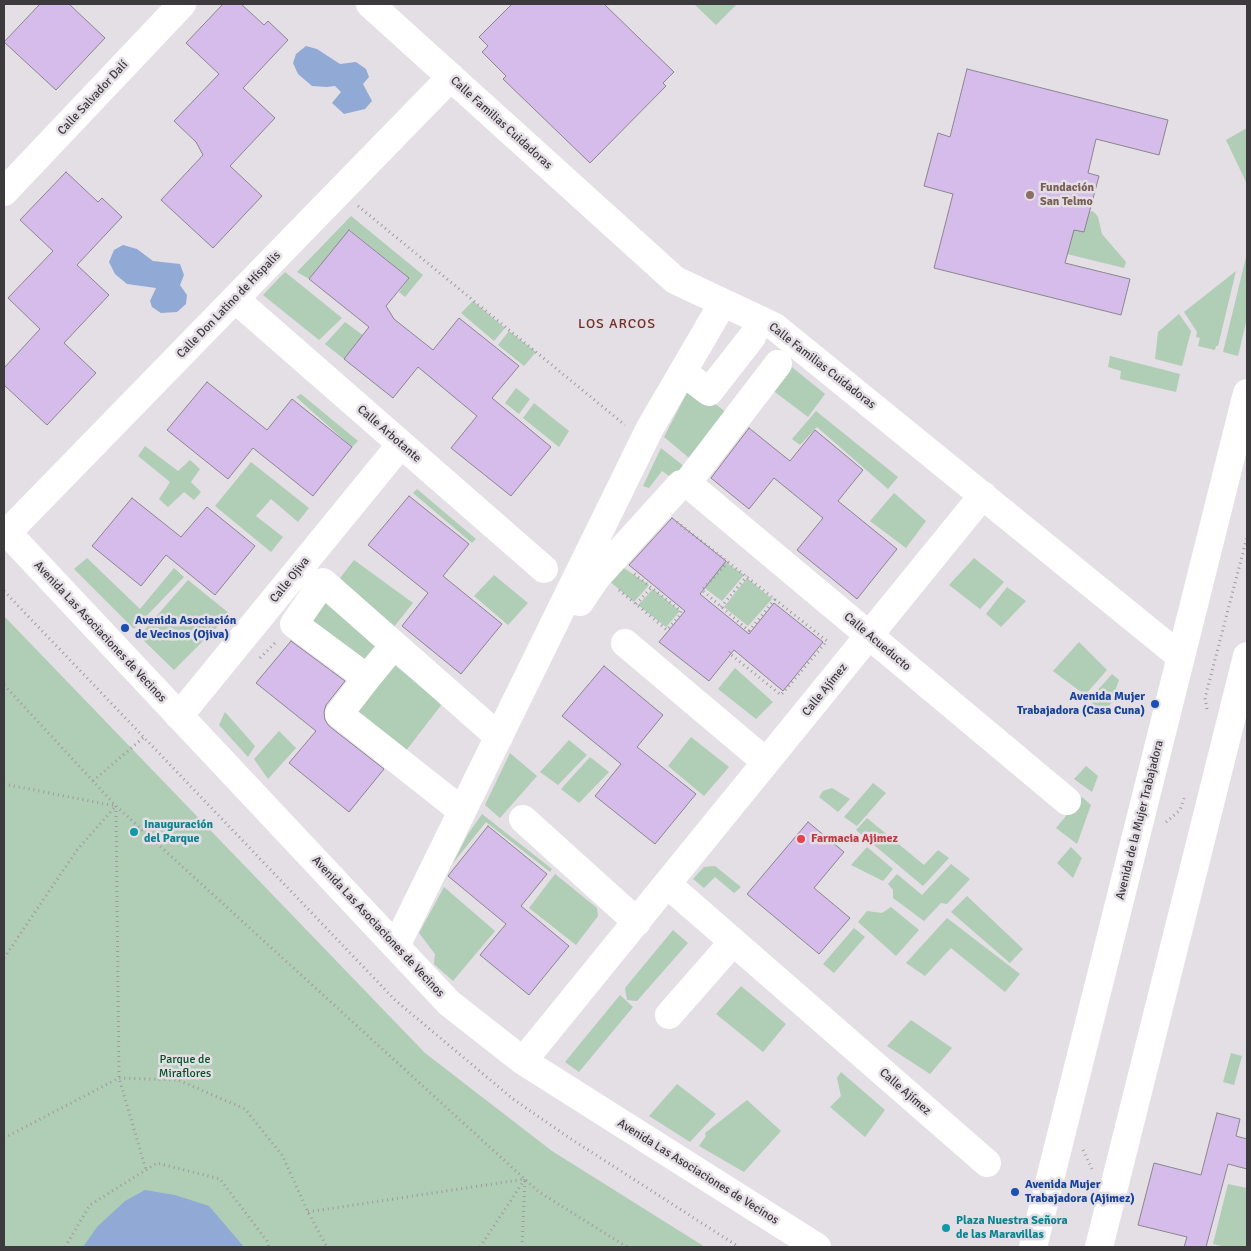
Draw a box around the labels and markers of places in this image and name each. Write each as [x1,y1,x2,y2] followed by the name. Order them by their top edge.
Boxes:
[1040,181,1094,209] place label: Fundación San Telmo
[1024,189,1036,201] marker: Fundación San Telmo
[135,614,236,642] place label: Avenida Asociación de Vecinos (Ojiva)
[119,622,131,634] marker: Avenida Asociación de Vecinos (Ojiva)
[1017,690,1145,718] place label: Avenida Mujer Trabajadora (Casa Cuna)
[1149,698,1161,710] marker: Avenida Mujer Trabajadora (Casa Cuna)
[144,818,213,846] place label: Inauguración del Parque
[128,826,140,838] marker: Inauguración del Parque
[811,832,898,846] place label: Farmacia Ajimez
[795,833,807,845] marker: Farmacia Ajimez
[1025,1178,1135,1206] place label: Avenida Mujer Trabajadora (Ajimez)
[1009,1186,1021,1198] marker: Avenida Mujer Trabajadora (Ajimez)
[956,1214,1068,1242] place label: Plaza Nuestra Señora de las Maravillas
[940,1222,952,1234] marker: Plaza Nuestra Señora de las Maravillas

